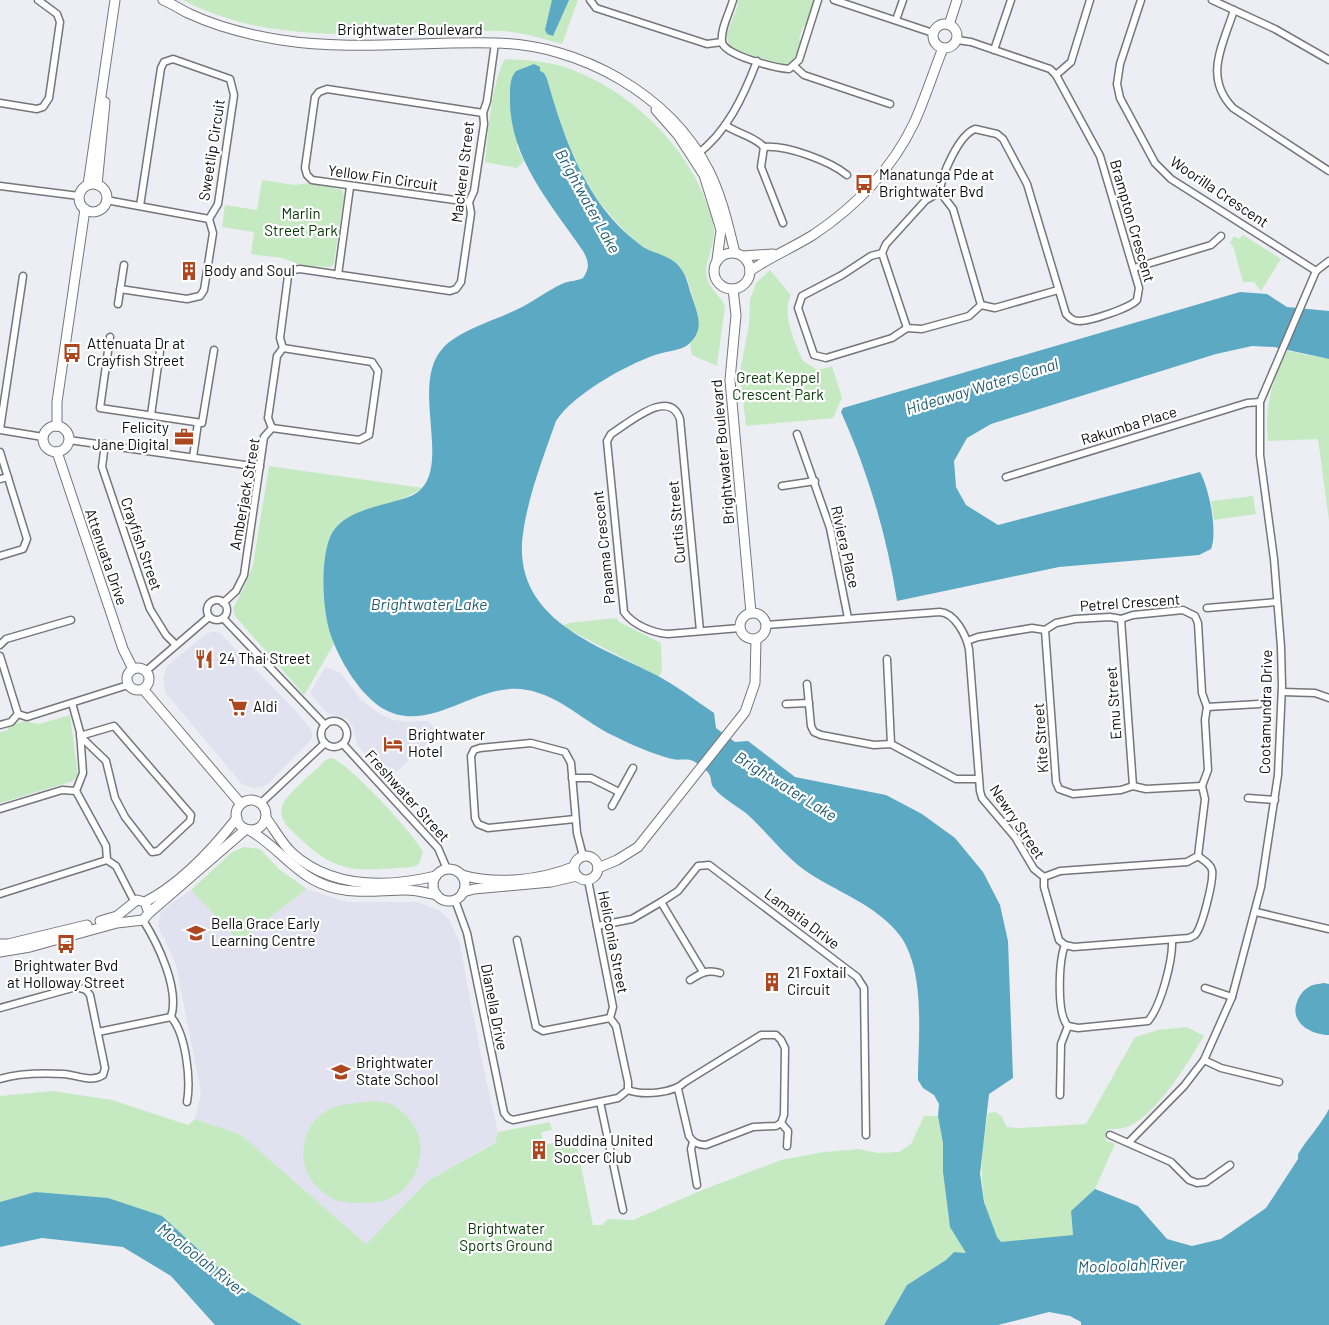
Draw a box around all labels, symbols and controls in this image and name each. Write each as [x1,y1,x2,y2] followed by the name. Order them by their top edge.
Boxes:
[337,20,483,38] street label: Brightwater Boulevard
[194,98,228,202] street label: Sweetlip Circuit
[447,120,477,224] street label: Mackerel Street
[552,145,625,256] water label: Brightwater Lake
[1167,152,1272,231] street label: Woorilla Crescent
[1107,157,1159,284] street label: Brampton Crescent
[327,160,439,194] street label: Yellow Fin Circuit
[879,165,994,200] place label: Manatunga Pde at Brightwater Bvd
[853,173,875,195] bus stop icon: Manatunga Pde at Brightwater Bvd
[264,204,338,239] park label: Marlin Street Park
[178,260,200,282] building icon: Body and Soul
[204,261,295,279] place label: Body and Soul
[87,334,185,369] place label: Attenuata Dr at Crayfish Street
[61,342,83,364] bus stop icon: Attenuata Dr at Crayfish Street
[903,353,1061,418] water label: Hideaway Waters Canal
[732,368,824,403] park label: Great Keppel Crescent Park
[707,379,737,525] street label: Brightwater Boulevard
[1079,402,1179,448] street label: Rakumba Place
[92,418,169,453] place label: Felicity Jane Digital
[173,426,195,448] office icon: Felicity Jane Digital
[225,436,263,551] street label: Amberjack Street
[663,480,689,564] street label: Curtis Street
[588,489,618,605] street label: Panama Crescent
[118,495,166,593] street label: Crayfish Street
[828,504,864,590] street label: Riviera Place
[82,506,132,607] street label: Attenuata Drive
[1079,590,1181,614] street label: Petrel Crescent
[371,594,487,613] water label: Brightwater Lake
[193,648,215,670] restaurant icon: 24 Thai Street
[219,649,310,667] place label: 24 Thai Street
[1255,650,1275,774] street label: Cootamundra Drive
[1101,666,1125,740] street label: Emu Street
[227,696,249,718] supermarket icon: Aldi
[253,697,278,715] place label: Aldi
[1029,702,1051,774] street label: Kite Street
[408,725,486,760] place label: Brightwater Hotel
[382,733,404,755] hotel icon: Brightwater Hotel
[362,746,454,845] street label: Freshwater Street
[732,747,841,824] water label: Brightwater Lake
[986,781,1049,862] street label: Newry Street
[761,884,844,952] street label: Lamatia Drive
[595,889,633,995] street label: Heliconia Street
[211,914,320,949] place label: Bella Grace Early Learning Centre
[185,922,207,944] school or university icon: Bella Grace Early Learning Centre
[55,933,77,955] bus stop icon: Brightwater Bvd at Holloway Street
[7,956,125,991] place label: Brightwater Bvd at Holloway Street
[478,962,512,1052] street label: Dianella Drive
[787,963,847,998] place label: 21 Foxtail Circuit
[761,971,783,993] building icon: 21 Foxtail Circuit
[356,1053,438,1088] place label: Brightwater State School
[330,1061,352,1083] school or university icon: Brightwater State School
[554,1131,653,1166] place label: Buddina United Soccer Club
[528,1139,550,1161] building icon: Buddina United Soccer Club
[154,1218,251,1300] water label: Mooloolah River
[459,1219,553,1254] park label: Brightwater Sports Ground
[1077,1253,1186,1276] water label: Mooloolah River

